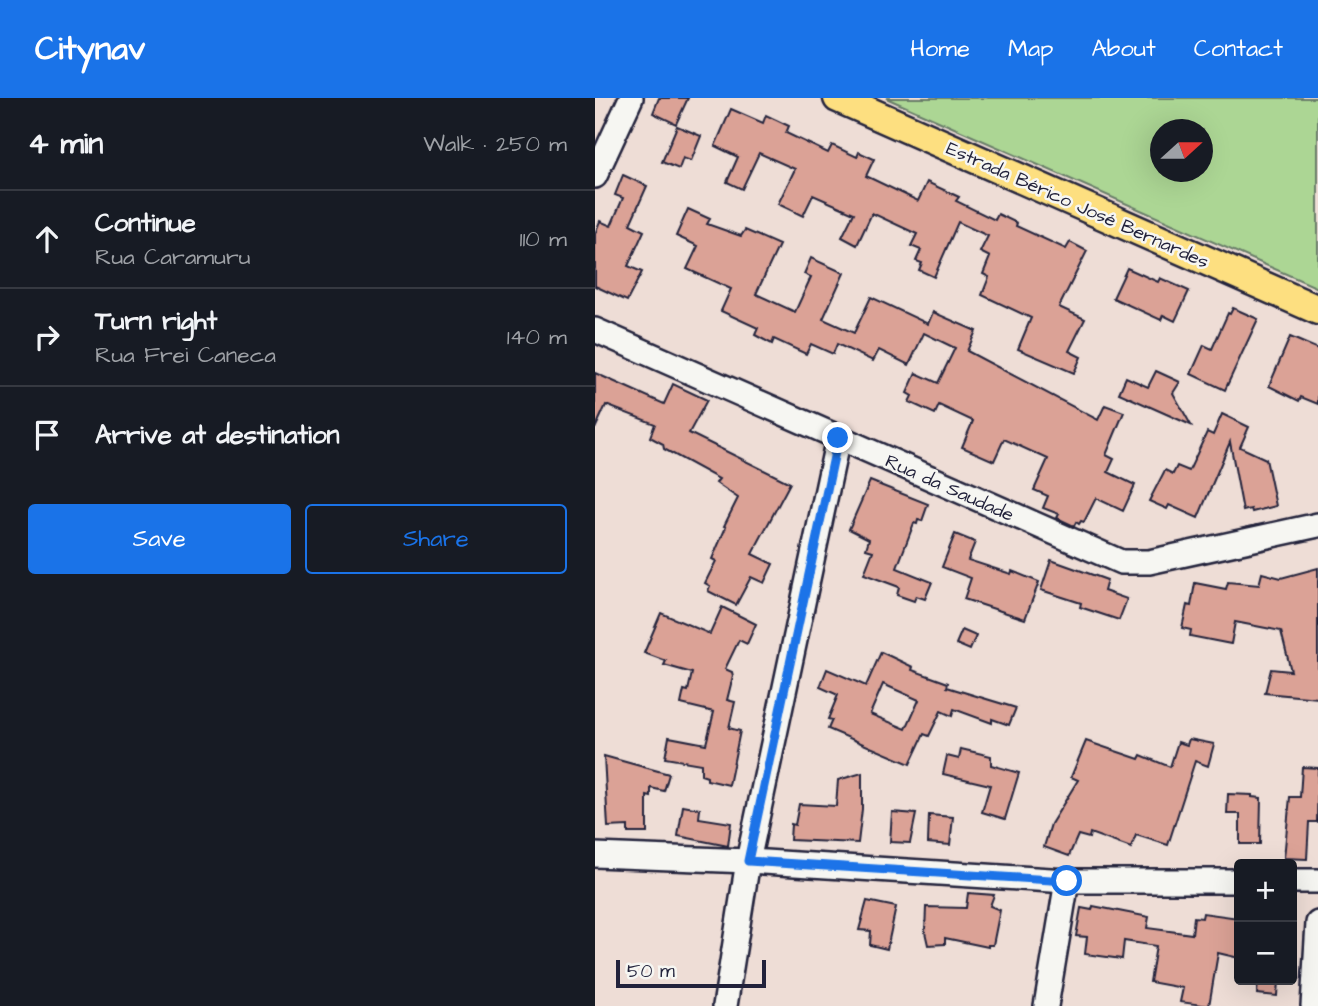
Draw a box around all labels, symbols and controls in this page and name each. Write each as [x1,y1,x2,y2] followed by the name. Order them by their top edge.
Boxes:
[35,26,145,72] text: Citynav
[910,32,970,66] text: Home
[1008,32,1053,66] text: Map
[1091,32,1156,66] text: About
[1194,32,1283,66] text: Contact
[1150,119,1213,182] north arrow
[28,123,103,165] text: 4 min
[423,128,567,160] text: Walk · 250 m
[942,135,1213,276] street label: Estrada Bérico José Bernardes
[95,205,196,241] text: Continue
[28,220,66,258] icon: ahead
[519,223,567,255] text: 110 m
[95,241,250,273] text: Rua Caramuru
[95,303,217,339] text: Turn right
[28,318,66,356] icon: right
[507,321,567,353] text: 140 m
[95,339,276,371] text: Rua Frei Caneca
[28,416,66,454] icon: arrive
[95,417,340,453] text: Arrive at destination
[822,422,853,453] route end
[881,448,1018,529] street label: Rua da Saudade
[28,504,291,574] button: Save
[305,504,567,574] button: Share
[1234,859,1297,985] map controls
[1234,859,1297,922] button: +
[1051,865,1082,896] route start
[1234,922,1297,985] button: −
[616,957,767,989] scale bar
[627,958,675,985] text: 50 m

